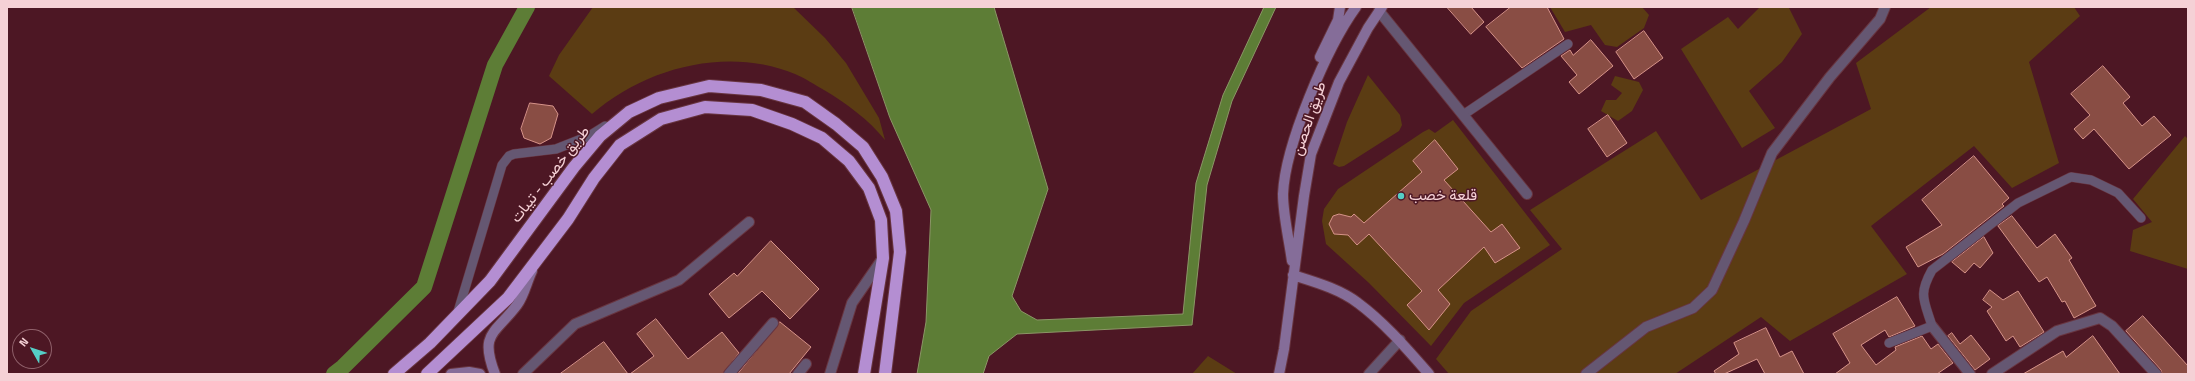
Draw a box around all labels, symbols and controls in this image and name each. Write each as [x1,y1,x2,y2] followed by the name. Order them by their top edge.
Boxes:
[1289,80,1331,158] street label: طريق الحصن
[508,123,594,227] street label: طريق خصب - تيبات
[1409,187,1477,205] place label: قلعة خصب
[1396,191,1406,201] marker: قلعة خصب
[12,329,52,369] north arrow
[15,334,32,350] text: N

